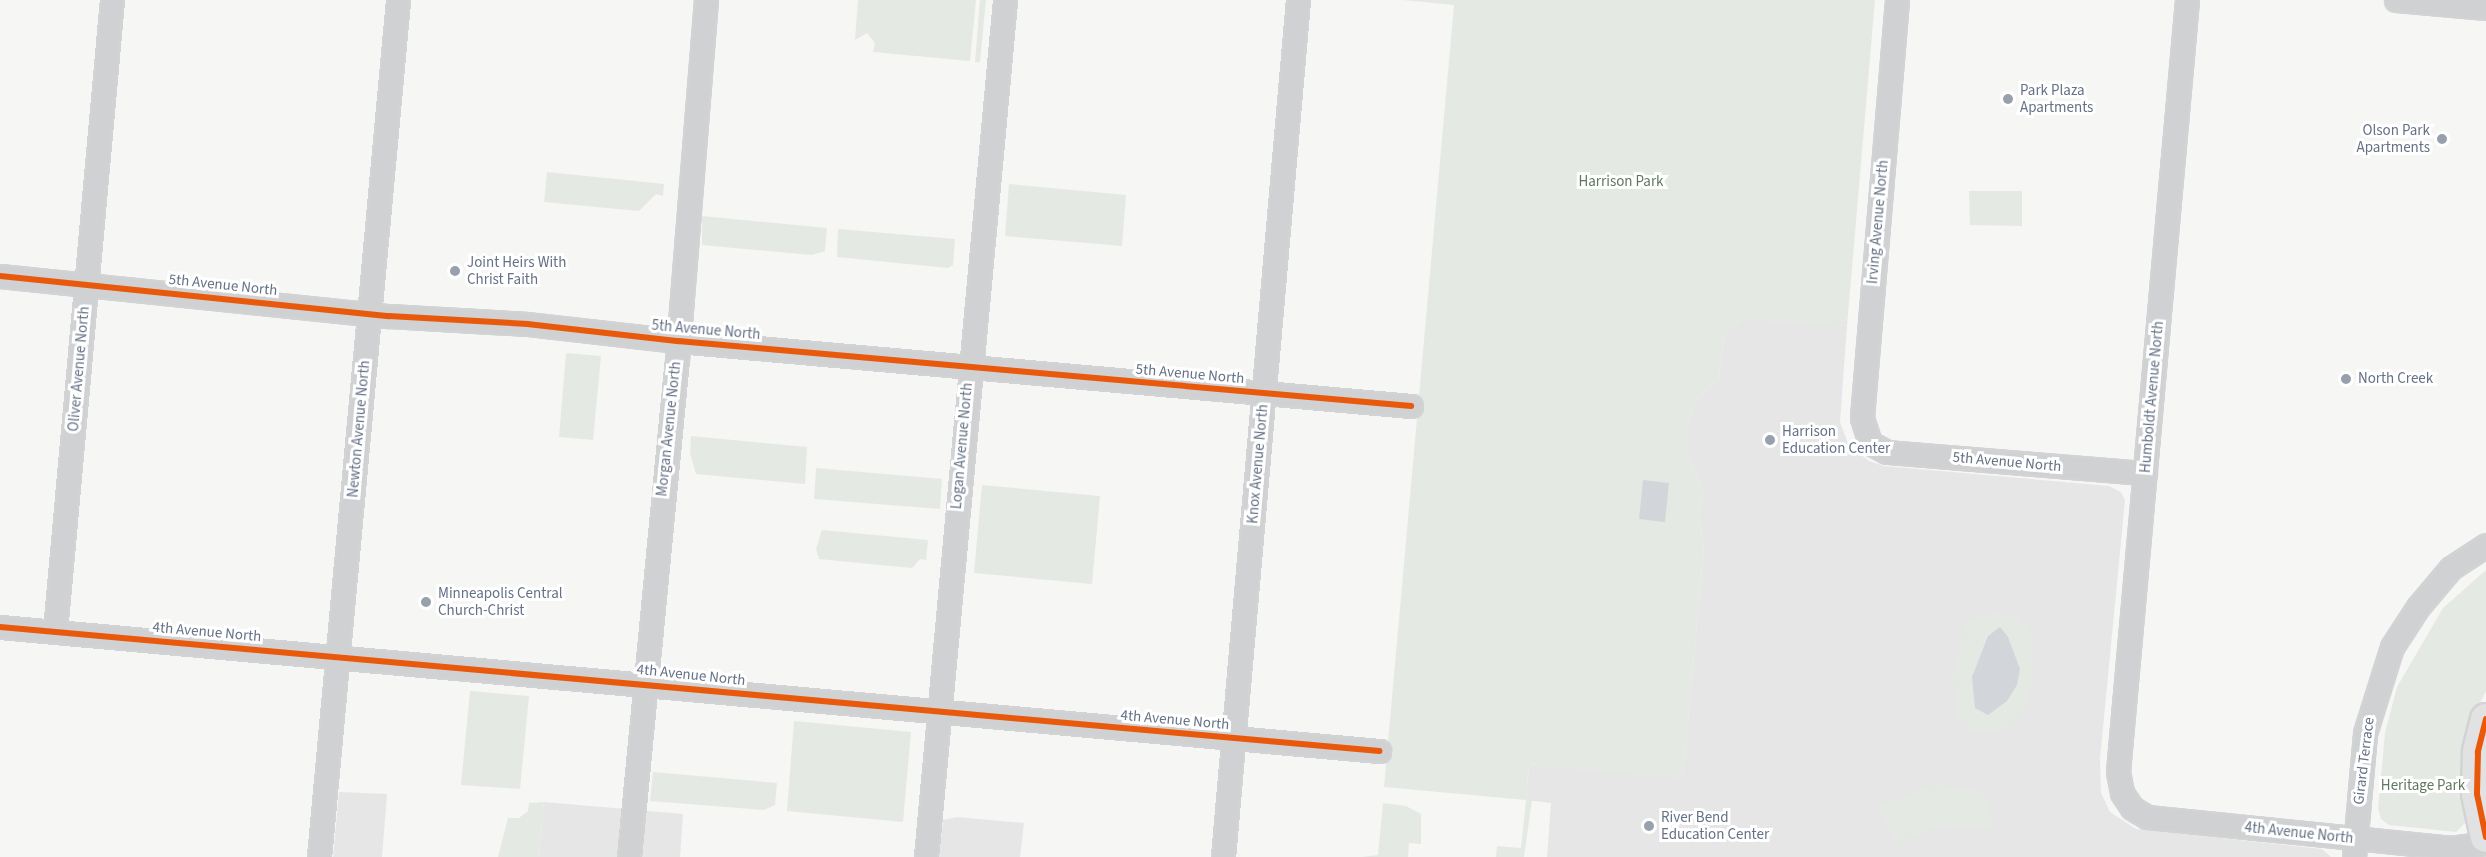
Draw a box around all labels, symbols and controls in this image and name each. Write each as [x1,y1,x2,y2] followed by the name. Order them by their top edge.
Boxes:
[2020,81,2093,116] place label: Park Plaza Apartments
[2001,92,2015,106] marker: Park Plaza Apartments
[2357,121,2430,156] place label: Olson Park Apartments
[2435,132,2449,146] marker: Olson Park Apartments
[1864,159,1892,285] street label: Irving Avenue North
[1578,173,1664,191] park label: Harrison Park
[467,253,566,288] place label: Joint Heirs With Christ Faith
[448,264,462,278] marker: Joint Heirs With Christ Faith
[168,270,278,300] street label: 5th Avenue North
[65,306,93,432] street label: Oliver Avenue North
[651,316,761,344] street label: 5th Avenue North
[2136,320,2168,474] street label: Humboldt Avenue North
[344,360,374,498] street label: Newton Avenue North
[1135,360,1245,388] street label: 5th Avenue North
[653,361,685,497] street label: Morgan Avenue North
[2358,370,2433,388] place label: North Creek
[2339,372,2353,386] marker: North Creek
[948,382,976,510] street label: Logan Avenue North
[1244,403,1272,525] street label: Knox Avenue North
[1782,422,1890,457] place label: Harrison Education Center
[1763,433,1777,447] marker: Harrison Education Center
[1952,448,2062,476] street label: 5th Avenue North
[438,584,563,619] place label: Minneapolis Central Church-Christ
[419,595,433,609] marker: Minneapolis Central Church-Christ
[152,618,262,646] street label: 4th Avenue North
[636,660,746,690] street label: 4th Avenue North
[1120,706,1230,734] street label: 4th Avenue North
[2350,716,2378,806] street label: Girard Terrace
[2381,777,2465,795] park label: Heritage Park
[1661,808,1769,843] place label: River Bend Education Center
[2244,818,2354,848] street label: 4th Avenue North
[1642,819,1656,833] marker: River Bend Education Center

